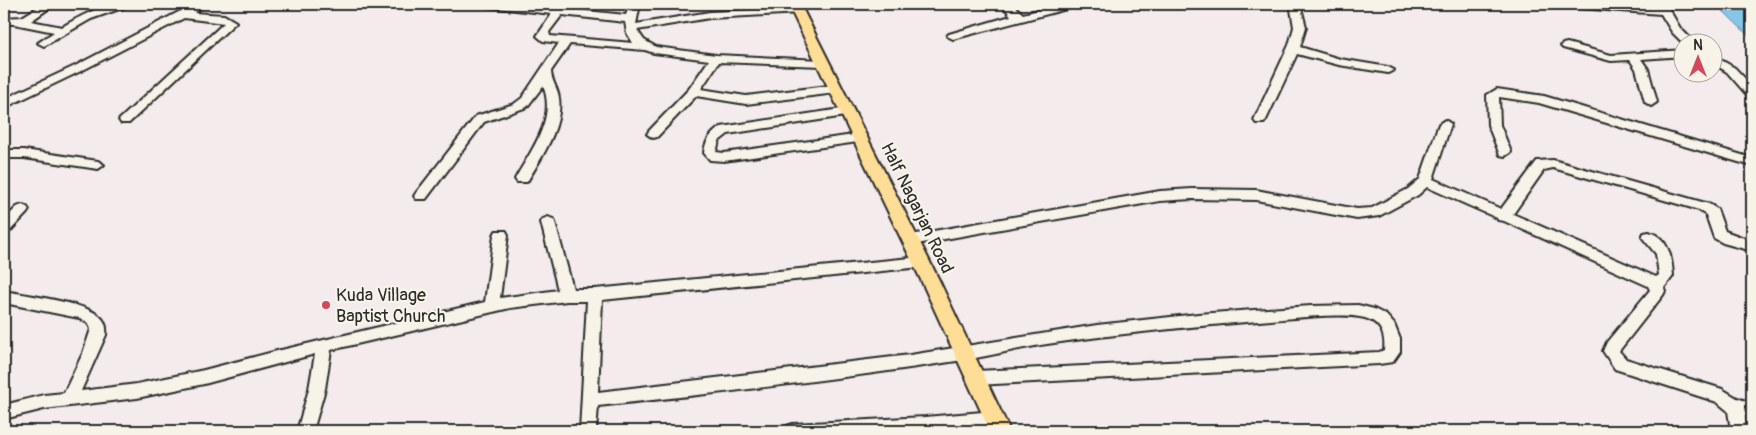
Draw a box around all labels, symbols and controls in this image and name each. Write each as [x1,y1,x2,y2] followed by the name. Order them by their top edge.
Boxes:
[1674,32,1724,82] north arrow
[1693,37,1703,54] text: N
[875,139,959,277] street label: Half Nagarjan Road
[336,284,445,328] place label: Kuda Village Baptist Church
[320,299,332,311] marker: Kuda Village Baptist Church

